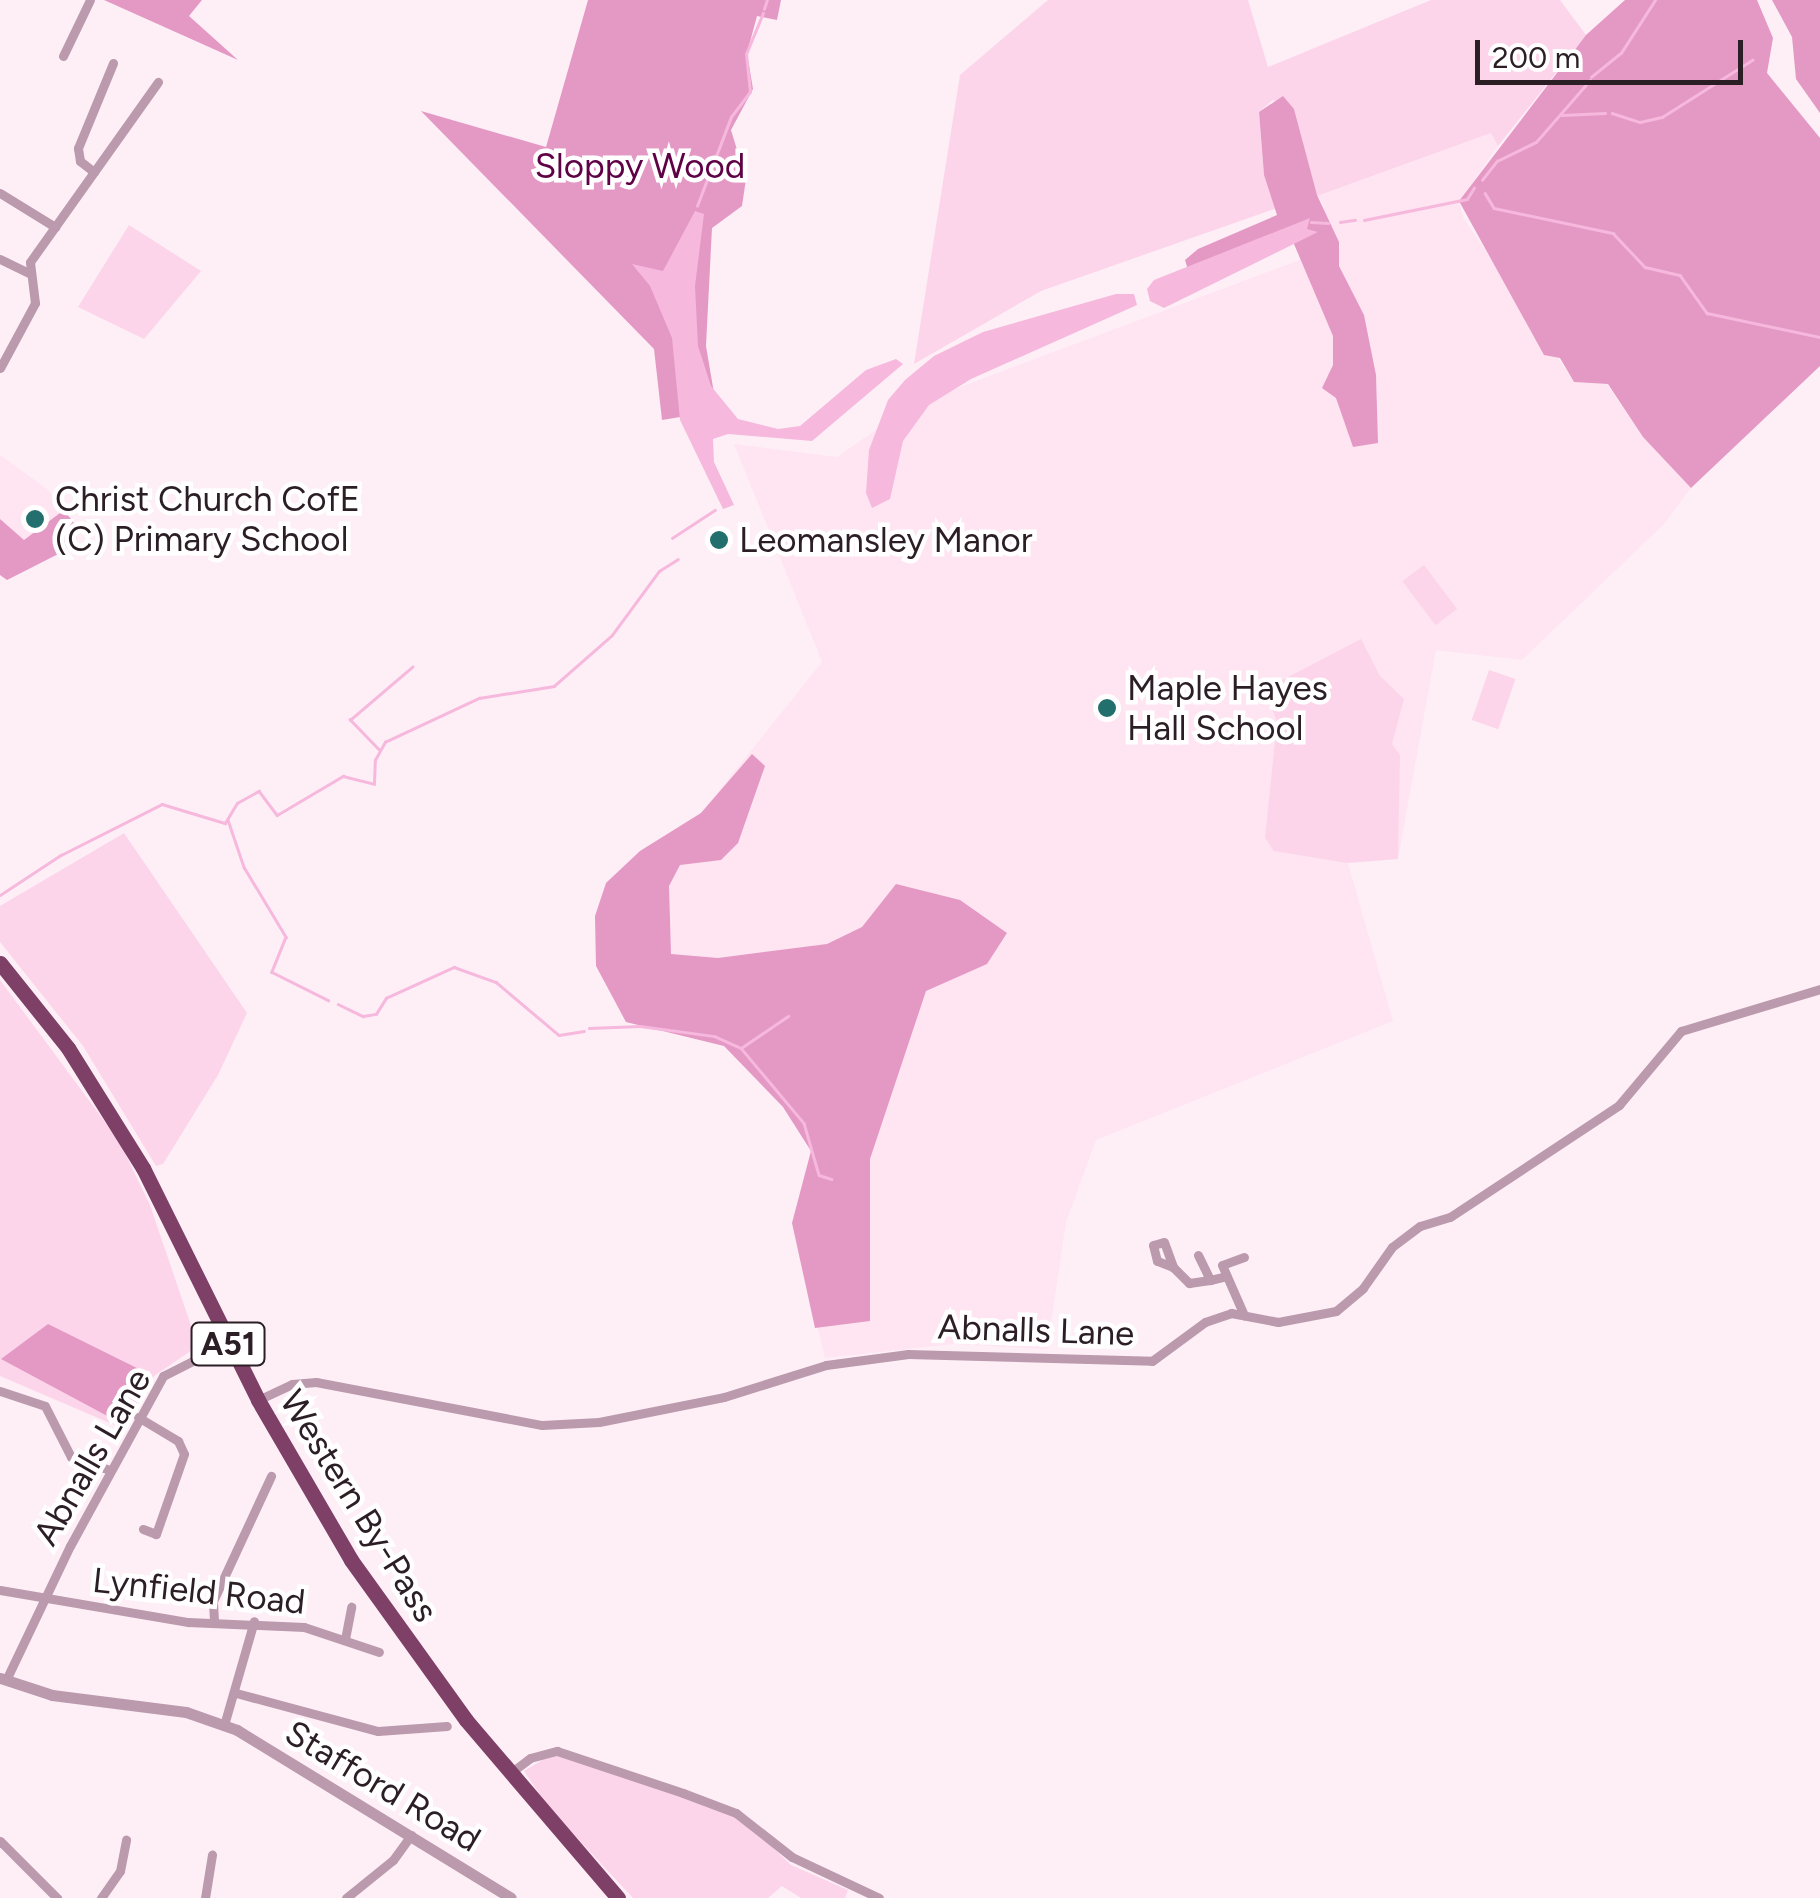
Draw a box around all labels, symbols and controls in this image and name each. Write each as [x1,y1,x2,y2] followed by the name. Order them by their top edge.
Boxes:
[1480,20,1748,82] scale bar
[1492,39,1580,76] text: 200 m
[535,145,745,187] park label: Sloppy Wood
[55,478,360,560] place label: Christ Church CofE (C) Primary School
[24,508,46,530] marker: Christ Church CofE (C) Primary School
[739,519,1033,561] place label: Leomansley Manor
[708,529,730,551] marker: Leomansley Manor
[1127,667,1328,749] place label: Maple Hayes Hall School
[1096,697,1118,719] marker: Maple Hayes Hall School
[937,1306,1135,1354] street label: Abnalls Lane
[190,1317,266,1371] road number: A51
[25,1361,159,1553] street label: Abnalls Lane
[271,1383,447,1629] street label: Western By-Pass
[91,1559,307,1623] street label: Lynfield Road
[278,1711,488,1861] street label: Stafford Road

